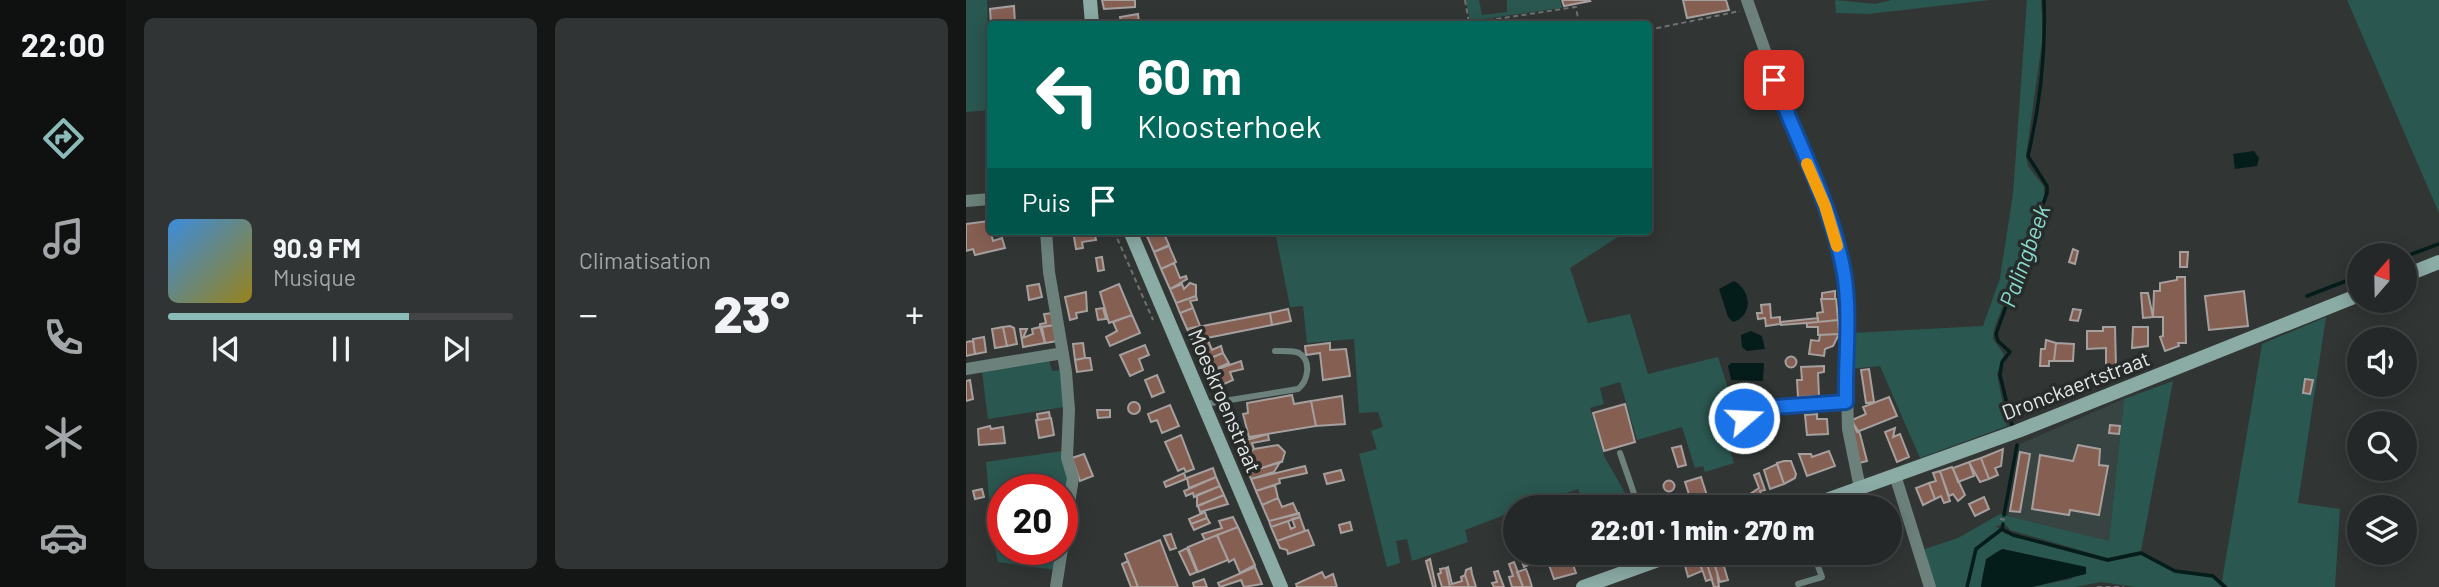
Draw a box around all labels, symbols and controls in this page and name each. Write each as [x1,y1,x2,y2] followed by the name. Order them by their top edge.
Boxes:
[21,25,105,63] text: 22:00
[1137,46,1242,105] text: 60 m
[1022,49,1113,140] icon: left
[1744,50,1804,110] pin
[1755,61,1793,99] icon: arrive
[1137,106,1322,144] text: Kloosterhoek
[39,114,88,163] icon: directions
[1084,182,1122,220] icon: arrive
[1022,186,1070,217] text: Puis
[1993,201,2056,311] water label: Palingbeek
[39,214,88,263] icon: music
[273,232,361,263] text: 90.9 FM
[2347,243,2417,313] north arrow
[2347,243,2417,565] map controls
[579,246,711,274] text: Climatisation
[273,263,356,291] text: Musique
[713,281,790,343] text: 23°
[579,290,598,336] text: −
[905,290,924,336] text: +
[39,313,88,362] icon: phone
[1184,325,1267,476] street label: Moeskroenstraat
[2347,327,2417,397] button: sound
[207,330,245,368] icon: previous
[322,330,360,368] icon: pause
[437,330,475,368] icon: next
[1998,345,2153,424] street label: Dronckaertstraat
[1707,381,1781,455] position arrow
[2347,411,2417,481] button: search
[39,413,88,462] icon: climate
[987,474,1078,565] speed limit sign: 20
[2347,495,2417,565] button: layers
[39,513,88,562] icon: car
[1591,514,1814,545] text: 22:01 · 1 min · 270 m

